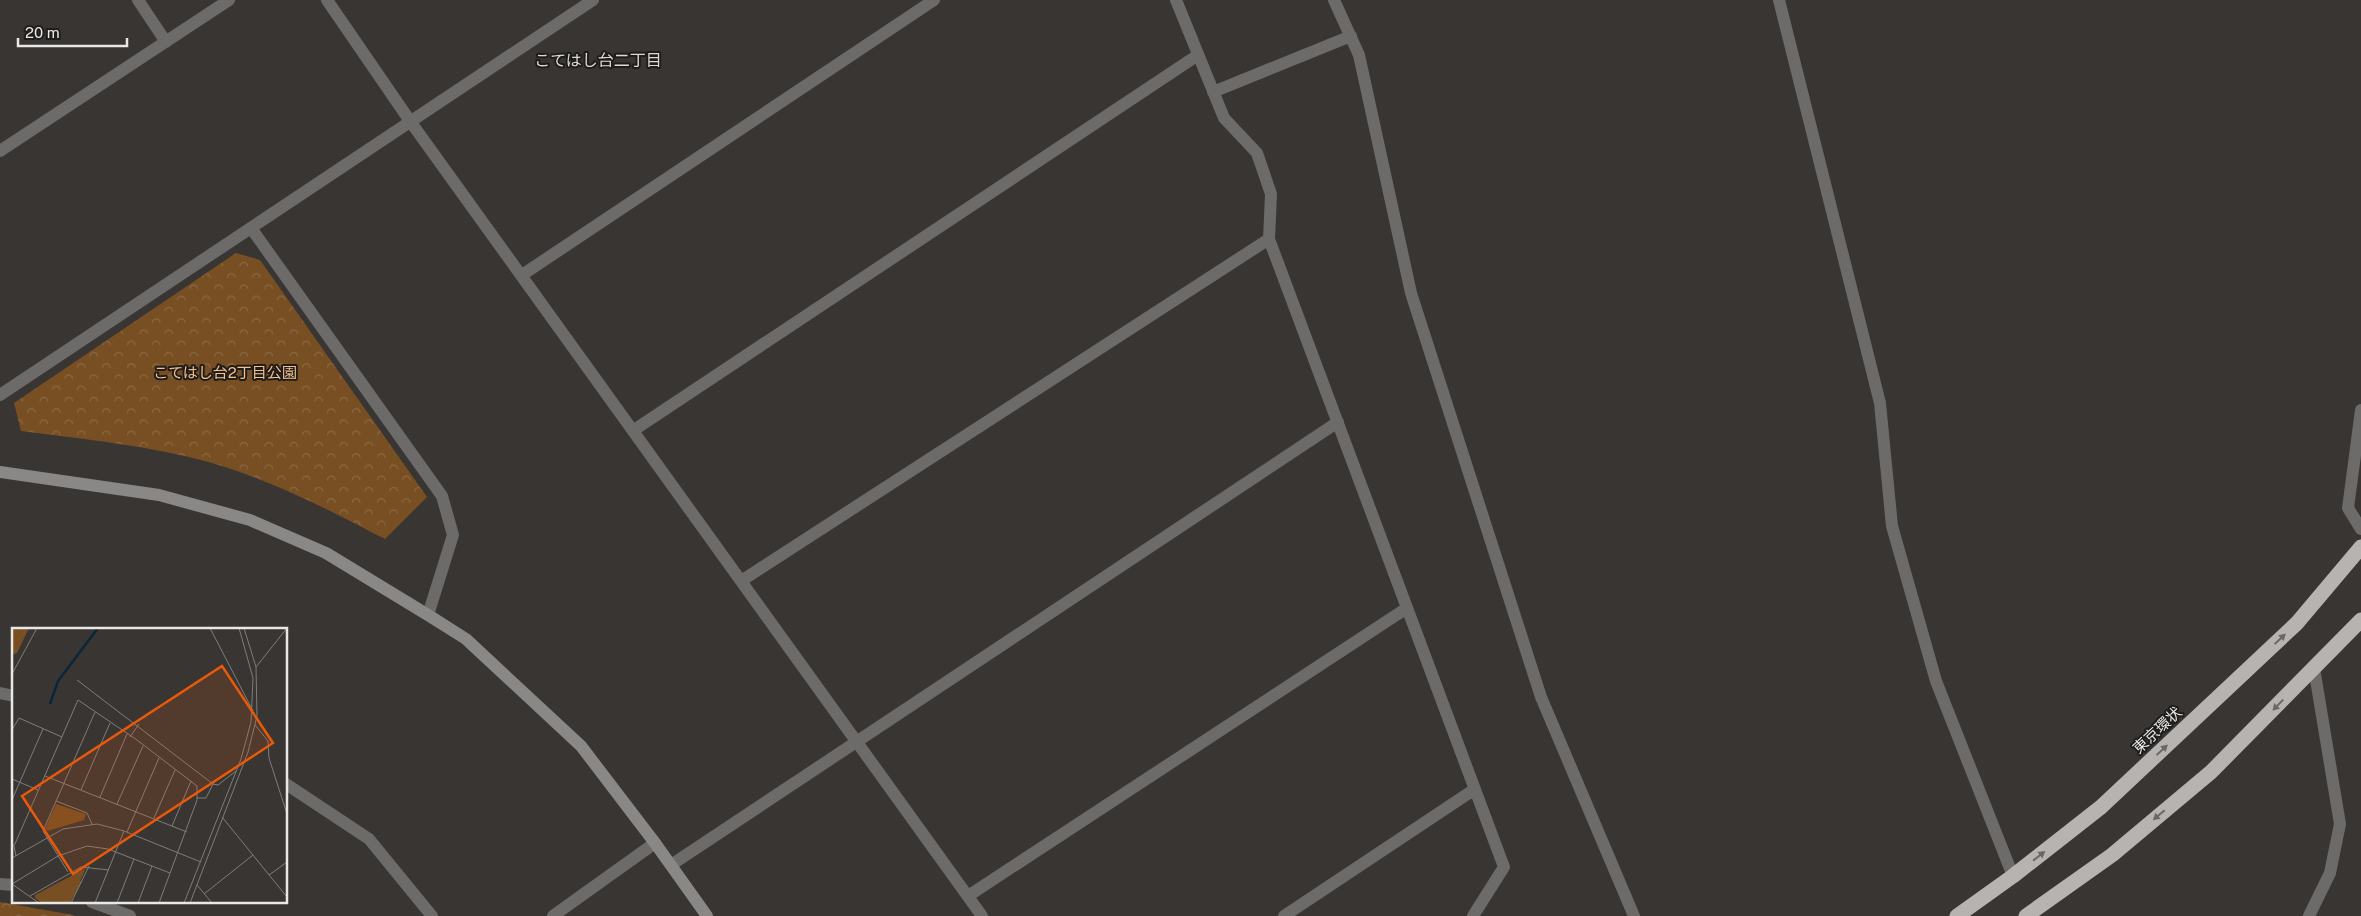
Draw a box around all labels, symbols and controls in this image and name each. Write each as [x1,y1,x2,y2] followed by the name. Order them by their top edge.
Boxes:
[18,15,126,47] scale bar
[25,24,60,41] text: 20 m
[534,51,662,70] district label: こてはし台二丁目
[153,364,297,381] park label: こてはし台2丁目公園
[12,628,288,904] inset map
[2274,633,2286,645] one-way arrow
[2272,698,2284,710] one-way arrow
[2129,703,2185,757] street label: 東京環状
[2155,744,2167,756] one-way arrow
[2153,810,2166,821] one-way arrow
[2032,850,2045,861] one-way arrow

